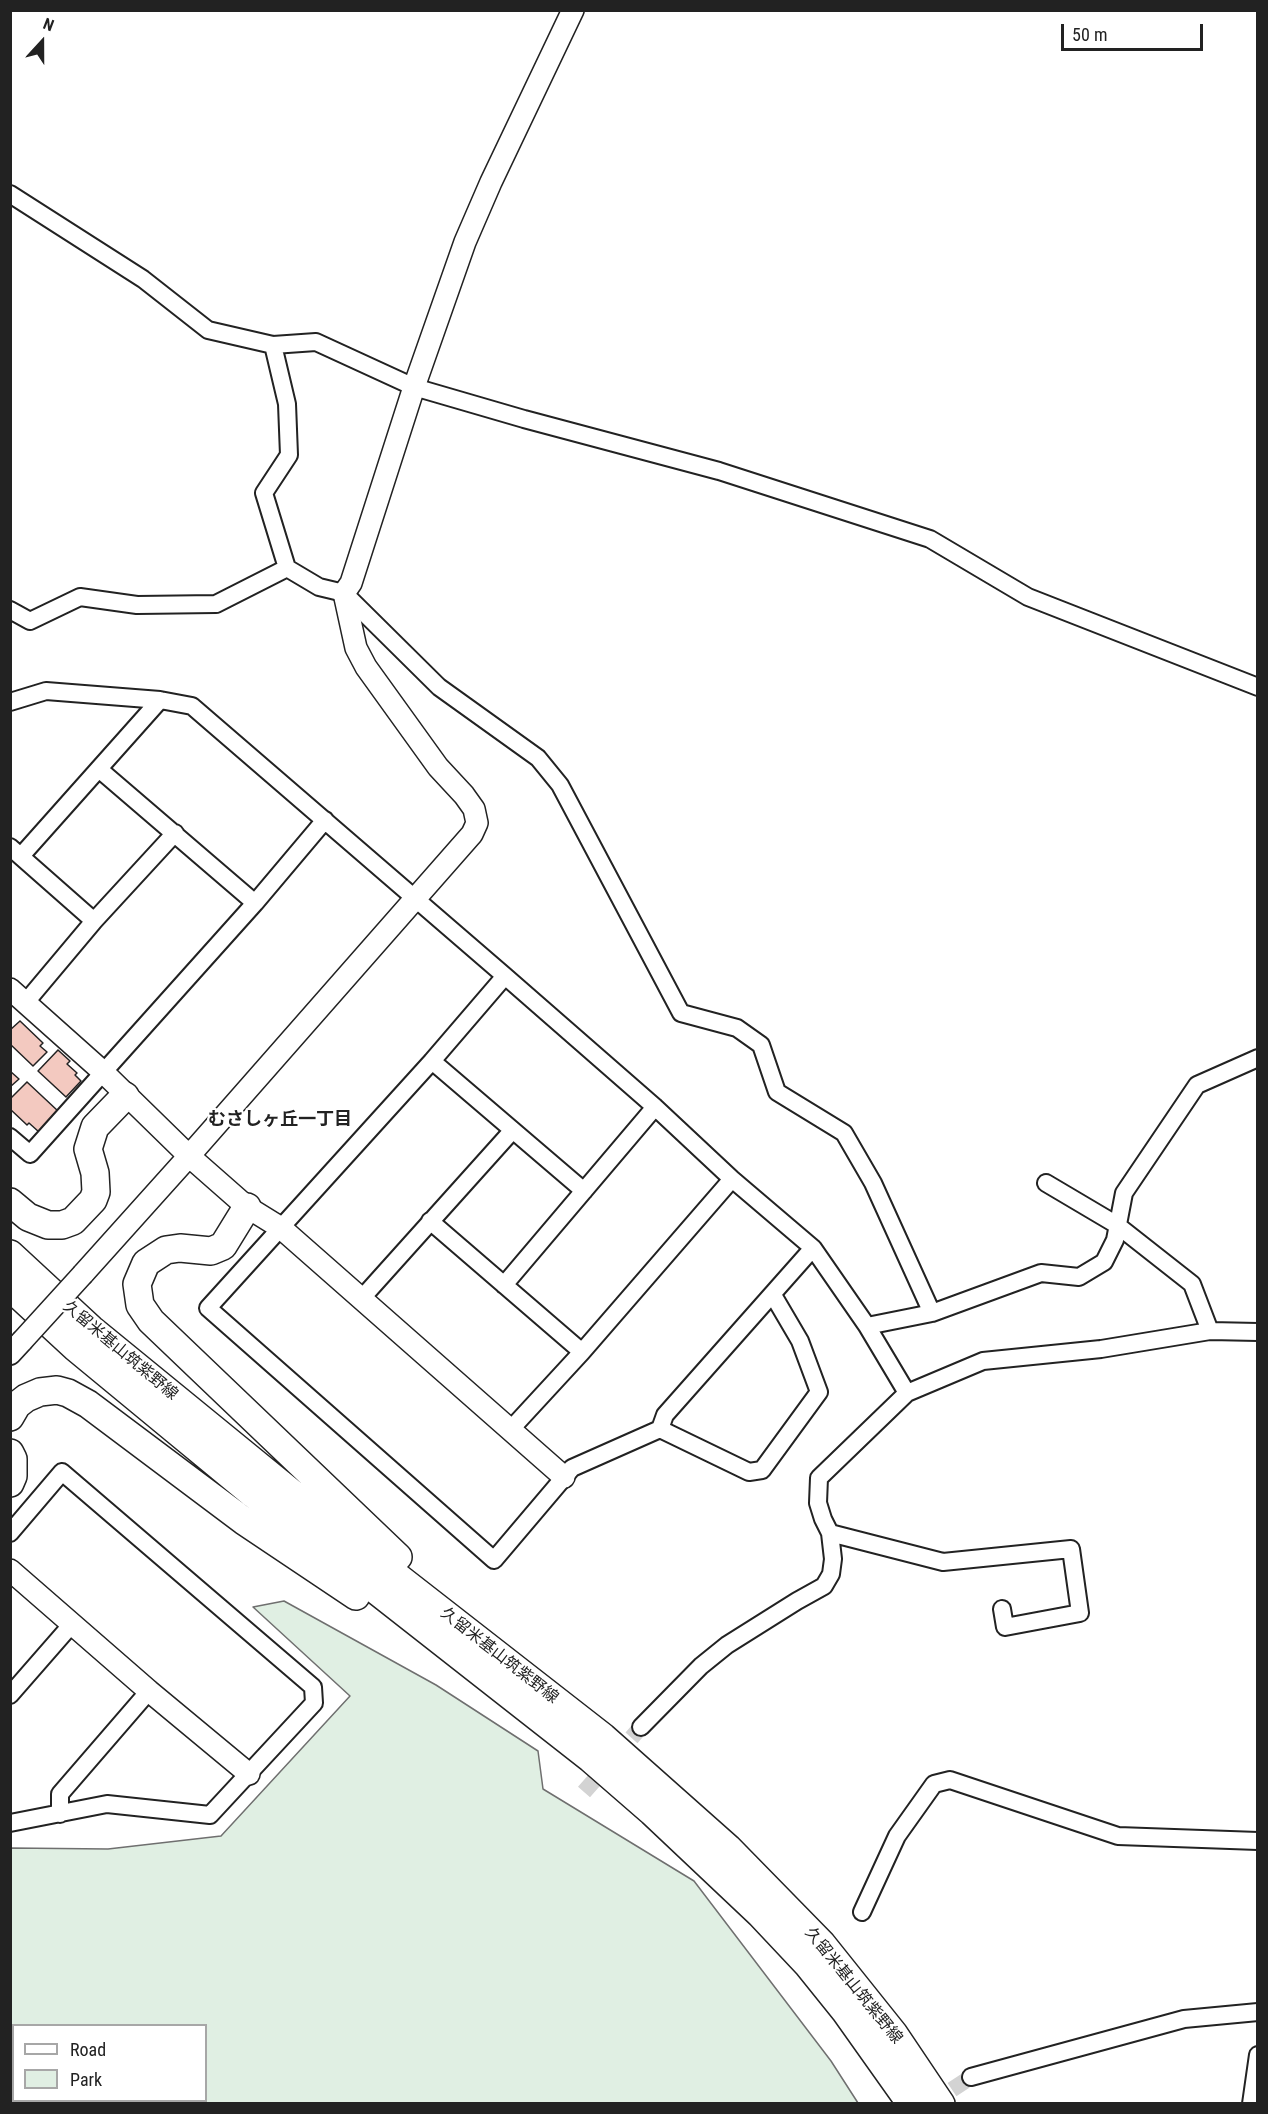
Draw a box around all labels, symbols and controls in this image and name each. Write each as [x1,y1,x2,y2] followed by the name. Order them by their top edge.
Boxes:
[12,12,72,72] north arrow
[1064,12,1206,50] scale bar
[41,14,57,35] text: N
[1072,24,1107,45] text: 50 m
[208,1109,352,1131] district label: むさしヶ丘一丁目
[59,1297,181,1405] street label: 久留米基山筑紫野線
[436,1604,562,1708] street label: 久留米基山筑紫野線
[800,1924,906,2048] street label: 久留米基山筑紫野線
[12,2024,207,2102] legend
[70,2039,106,2060] text: Road
[70,2069,102,2090] text: Park

